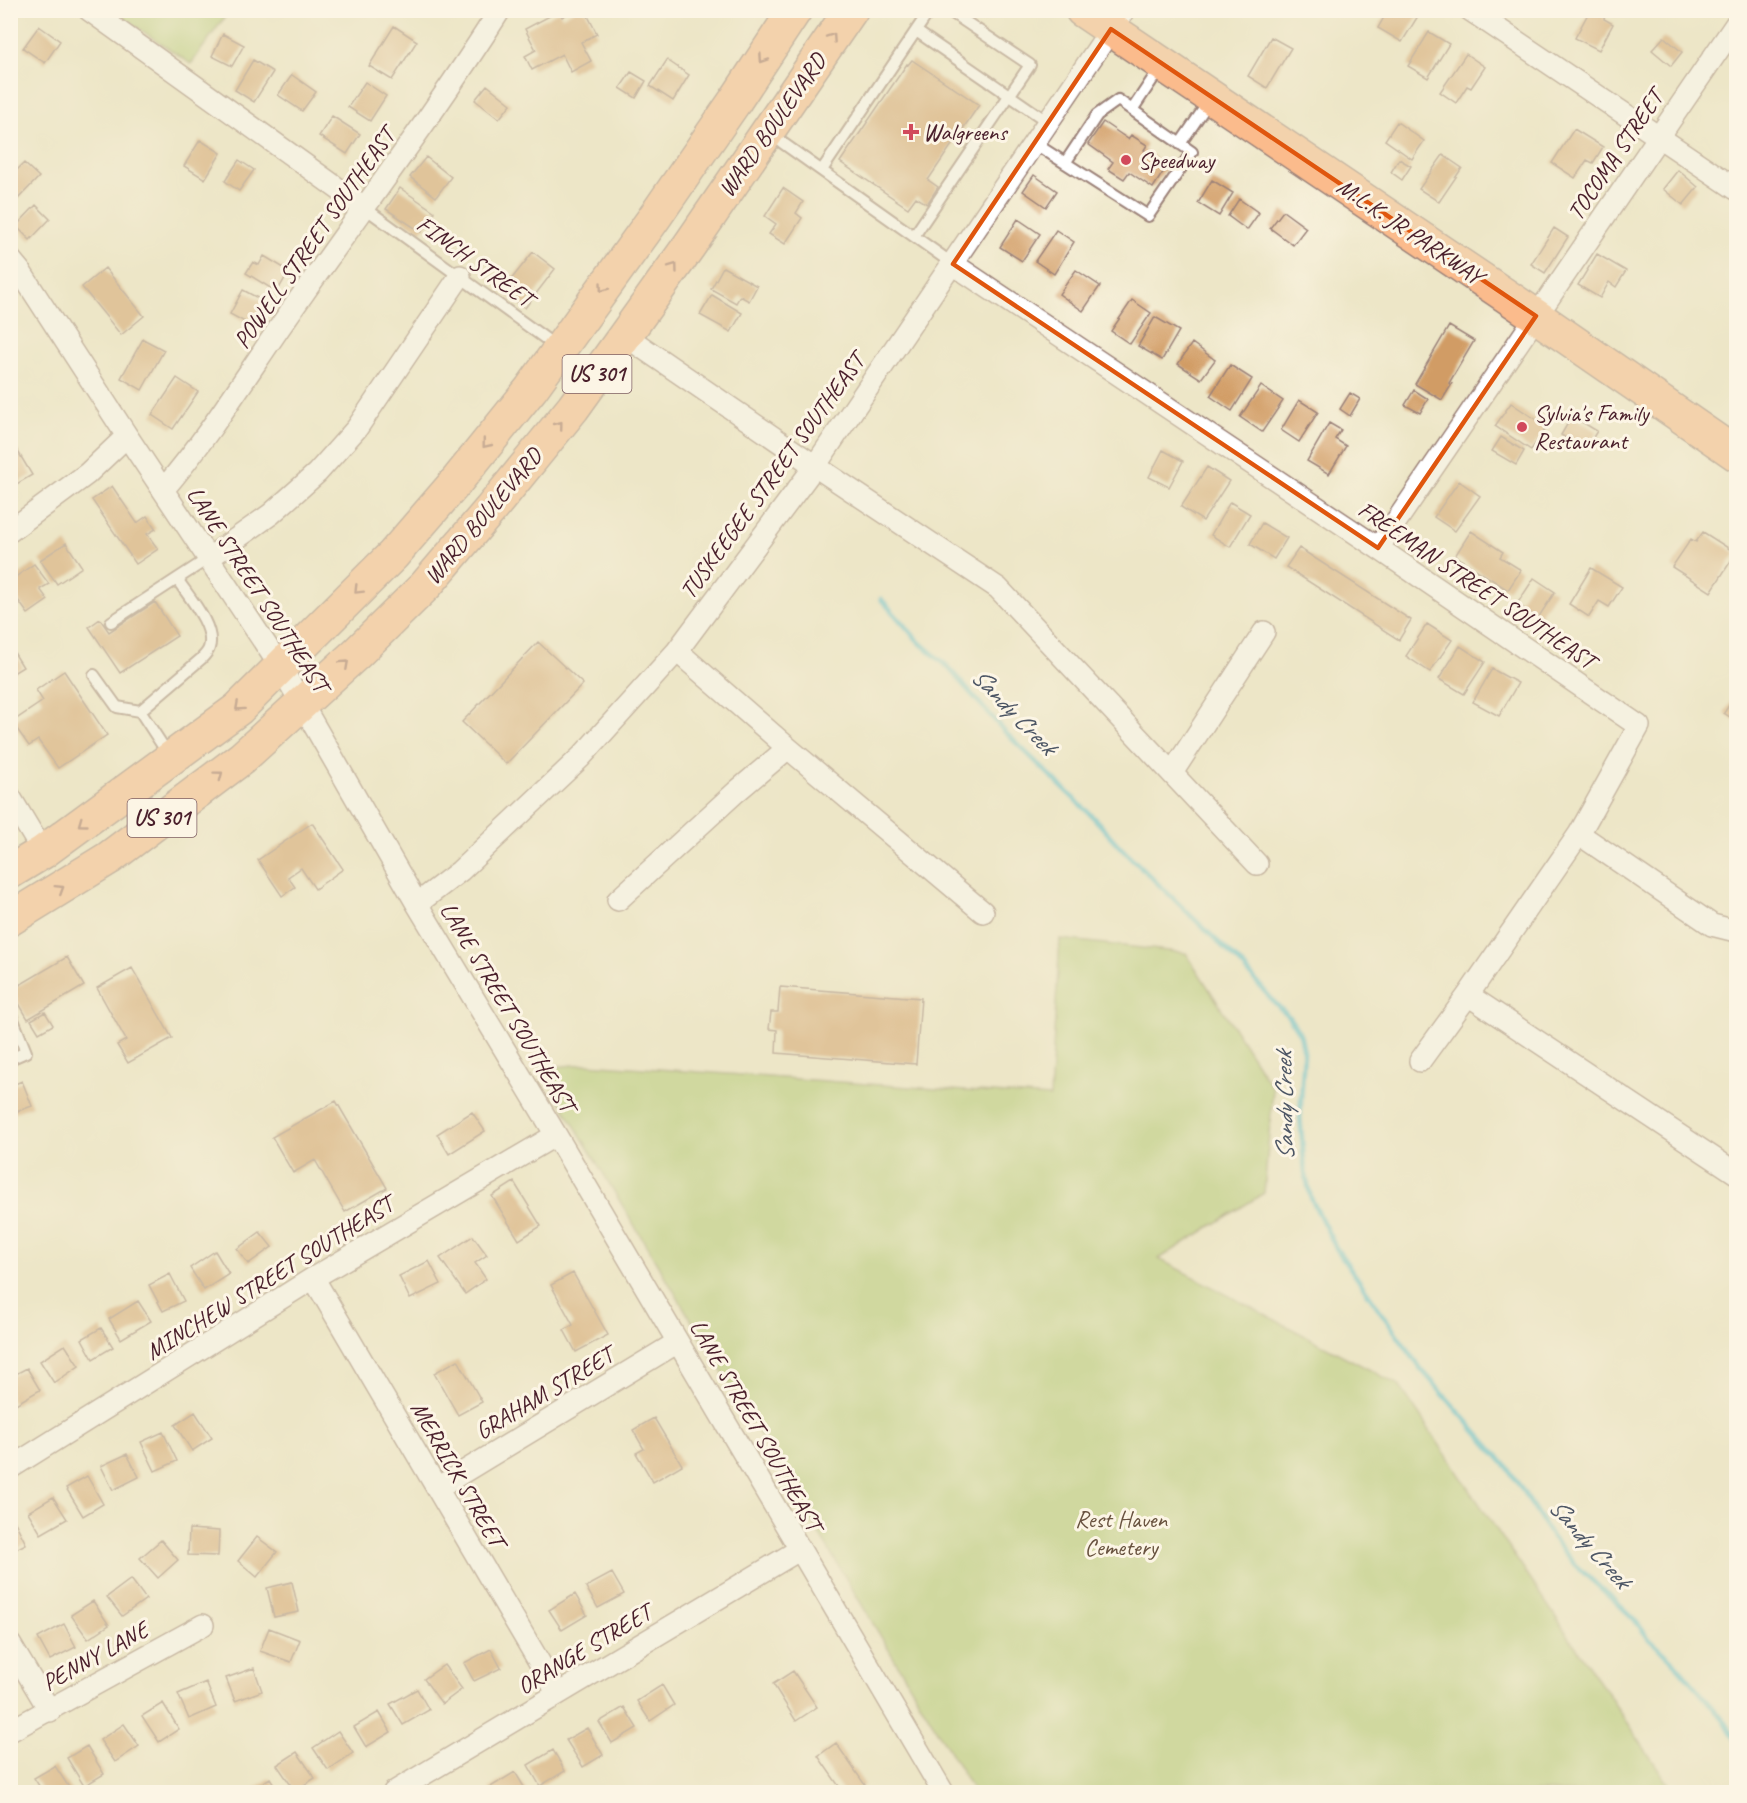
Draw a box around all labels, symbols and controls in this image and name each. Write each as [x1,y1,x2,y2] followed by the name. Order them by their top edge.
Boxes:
[825,33,836,44] one-way arrow
[711,46,834,203] street label: WARD BOULEVARD
[759,53,770,64] one-way arrow
[1560,80,1672,226] street label: TOCOMA STREET
[923,117,1008,147] place label: Walgreens
[227,118,404,354] street label: POWELL STREET SOUTHEAST
[904,125,918,139] marker: Walgreens
[1138,145,1216,175] place label: Speedway
[1119,153,1133,167] marker: Speedway
[1331,171,1493,294] street label: M.L.K. JR PARKWAY
[411,209,544,317] street label: FINCH STREET
[666,262,677,273] one-way arrow
[599,282,610,293] one-way arrow
[673,343,874,605] street label: TUSKEEGEE STREET SOUTHEAST
[562,355,632,393] road number: US 301
[1534,398,1650,456] place label: Sylvia's Family Restaurant
[1515,420,1529,434] marker: Sylvia's Family Restaurant
[552,421,563,432] one-way arrow
[483,437,494,448] one-way arrow
[417,440,550,590] street label: WARD BOULEVARD
[180,481,339,702] street label: LANE STREET SOUTHEAST
[1353,494,1606,679] street label: FREEMAN STREET SOUTHEAST
[354,583,365,594] one-way arrow
[339,660,349,671] one-way arrow
[964,660,1067,765] water label: Sandy Creek
[235,700,246,711] one-way arrow
[212,772,223,783] one-way arrow
[128,799,196,837] road number: US 301
[78,816,89,827] one-way arrow
[54,884,64,896] one-way arrow
[434,897,585,1122] street label: LANE STREET SOUTHEAST
[1266,1047,1301,1161] water label: Sandy Creek
[140,1186,403,1366] street label: MINCHEW STREET SOUTHEAST
[683,1314,832,1541] street label: LANE STREET SOUTHEAST
[470,1337,624,1446] street label: GRAHAM STREET
[404,1396,515,1557] street label: MERRICK STREET
[1542,1491,1641,1598] water label: Sandy Creek
[1075,1504,1168,1562] park label: Rest Haven Cemetery
[511,1595,661,1701] street label: ORANGE STREET
[37,1613,156,1697] street label: PENNY LANE

